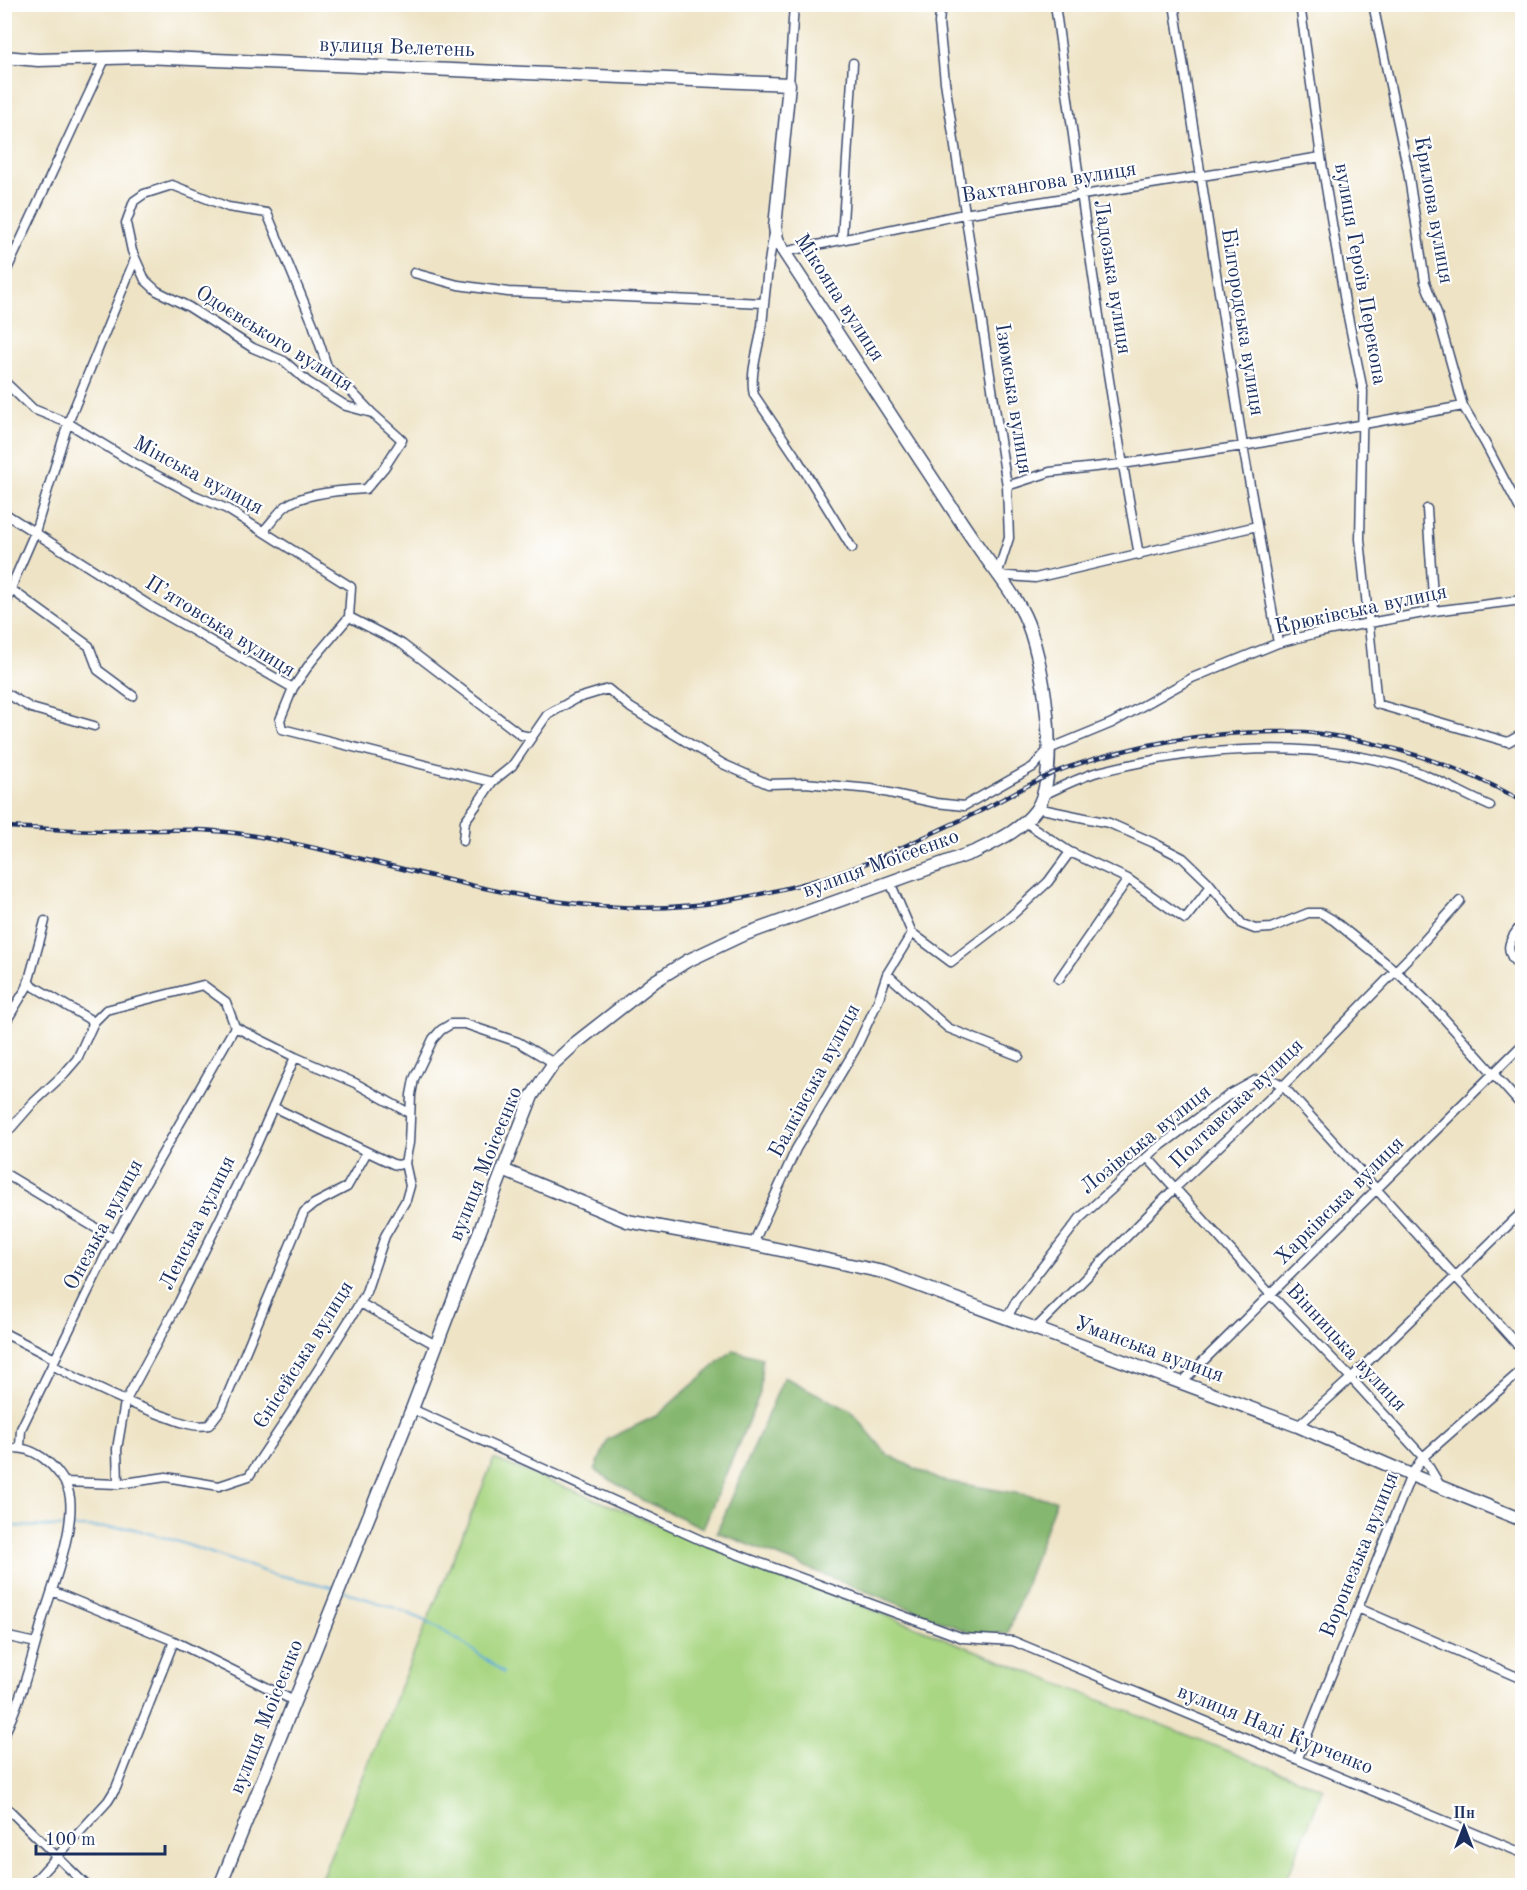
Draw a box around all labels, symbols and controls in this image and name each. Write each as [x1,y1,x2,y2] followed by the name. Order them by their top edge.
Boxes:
[319,35,475,61] street label: вулиця Велетень
[1410,135,1456,285] street label: Крилова вулиця
[960,159,1138,207] street label: Вахтангова вулиця
[1330,161,1390,387] street label: вулиця Героїв Перекопа
[1089,198,1135,356] street label: Ладозька вулиця
[1217,227,1267,417] street label: Білгородська вулиця
[790,231,888,366] street label: Мікояна вулиця
[192,282,356,396] street label: Одоєвського вулиця
[991,322,1035,476] street label: Ізюмська вулиця
[130,433,266,519] street label: Мінська вулиця
[141,572,299,682] street label: П’ятовська вулиця
[1273,581,1449,639] street label: Крюківська вулиця
[800,826,962,902] street label: вулиця Моісеєнко
[766,1000,864,1161] street label: Балківська вулиця
[1166,1035,1308,1173] street label: Полтавська вулиця
[1077,1081,1215,1199] street label: Лозівська вулиця
[445,1084,527,1244] street label: вулиця Моісеєнко
[1272,1133,1408,1269] street label: Харківська вулиця
[156,1152,240,1293] street label: Ленська вулиця
[61,1156,147,1294] street label: Онезька вулиця
[250,1277,358,1433] street label: Єнісейська вулиця
[1282,1280,1410,1416] street label: Вінницька вулиця
[1071,1313,1227,1387] street label: Уманська вулиця
[1317,1469,1403,1641] street label: Воронезька вулиця
[226,1637,308,1797] street label: вулиця Моісеєнко
[1174,1681,1376,1779] street label: вулиця Наді Курченко
[1434,1797,1494,1857] north arrow
[1453,1806,1475,1822] text: Пн
[36,1818,165,1856] scale bar
[45,1831,96,1849] text: 100 m

